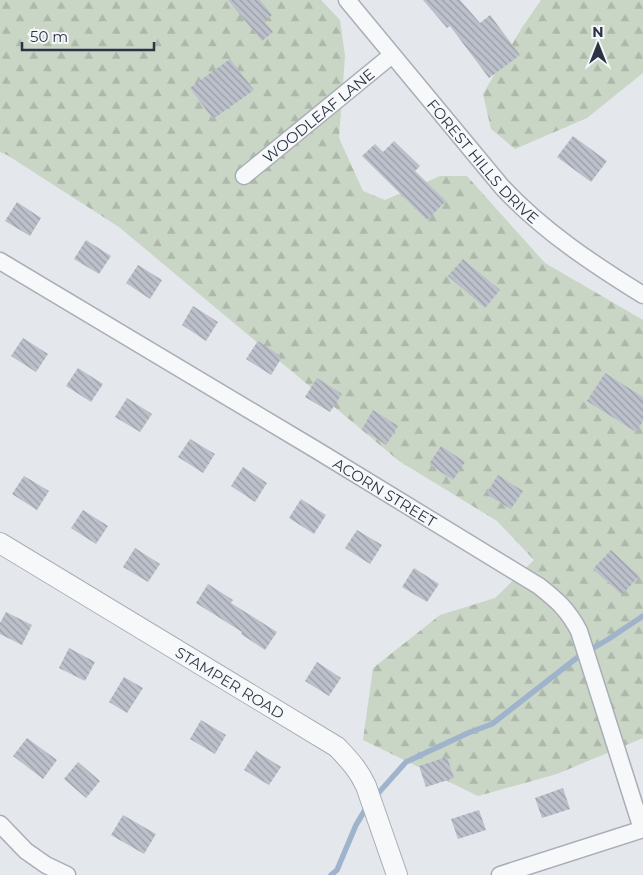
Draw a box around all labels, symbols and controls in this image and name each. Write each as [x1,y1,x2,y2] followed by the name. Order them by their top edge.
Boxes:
[22,20,155,52] scale bar
[573,20,623,70] north arrow
[592,23,604,41] text: N
[30,27,68,46] text: 50 m
[259,64,378,167] street label: WOODLEAF LANE
[423,95,543,227] street label: FOREST HILLS DRIVE
[330,453,440,531] street label: ACORN STREET
[172,642,288,723] street label: STAMPER ROAD

